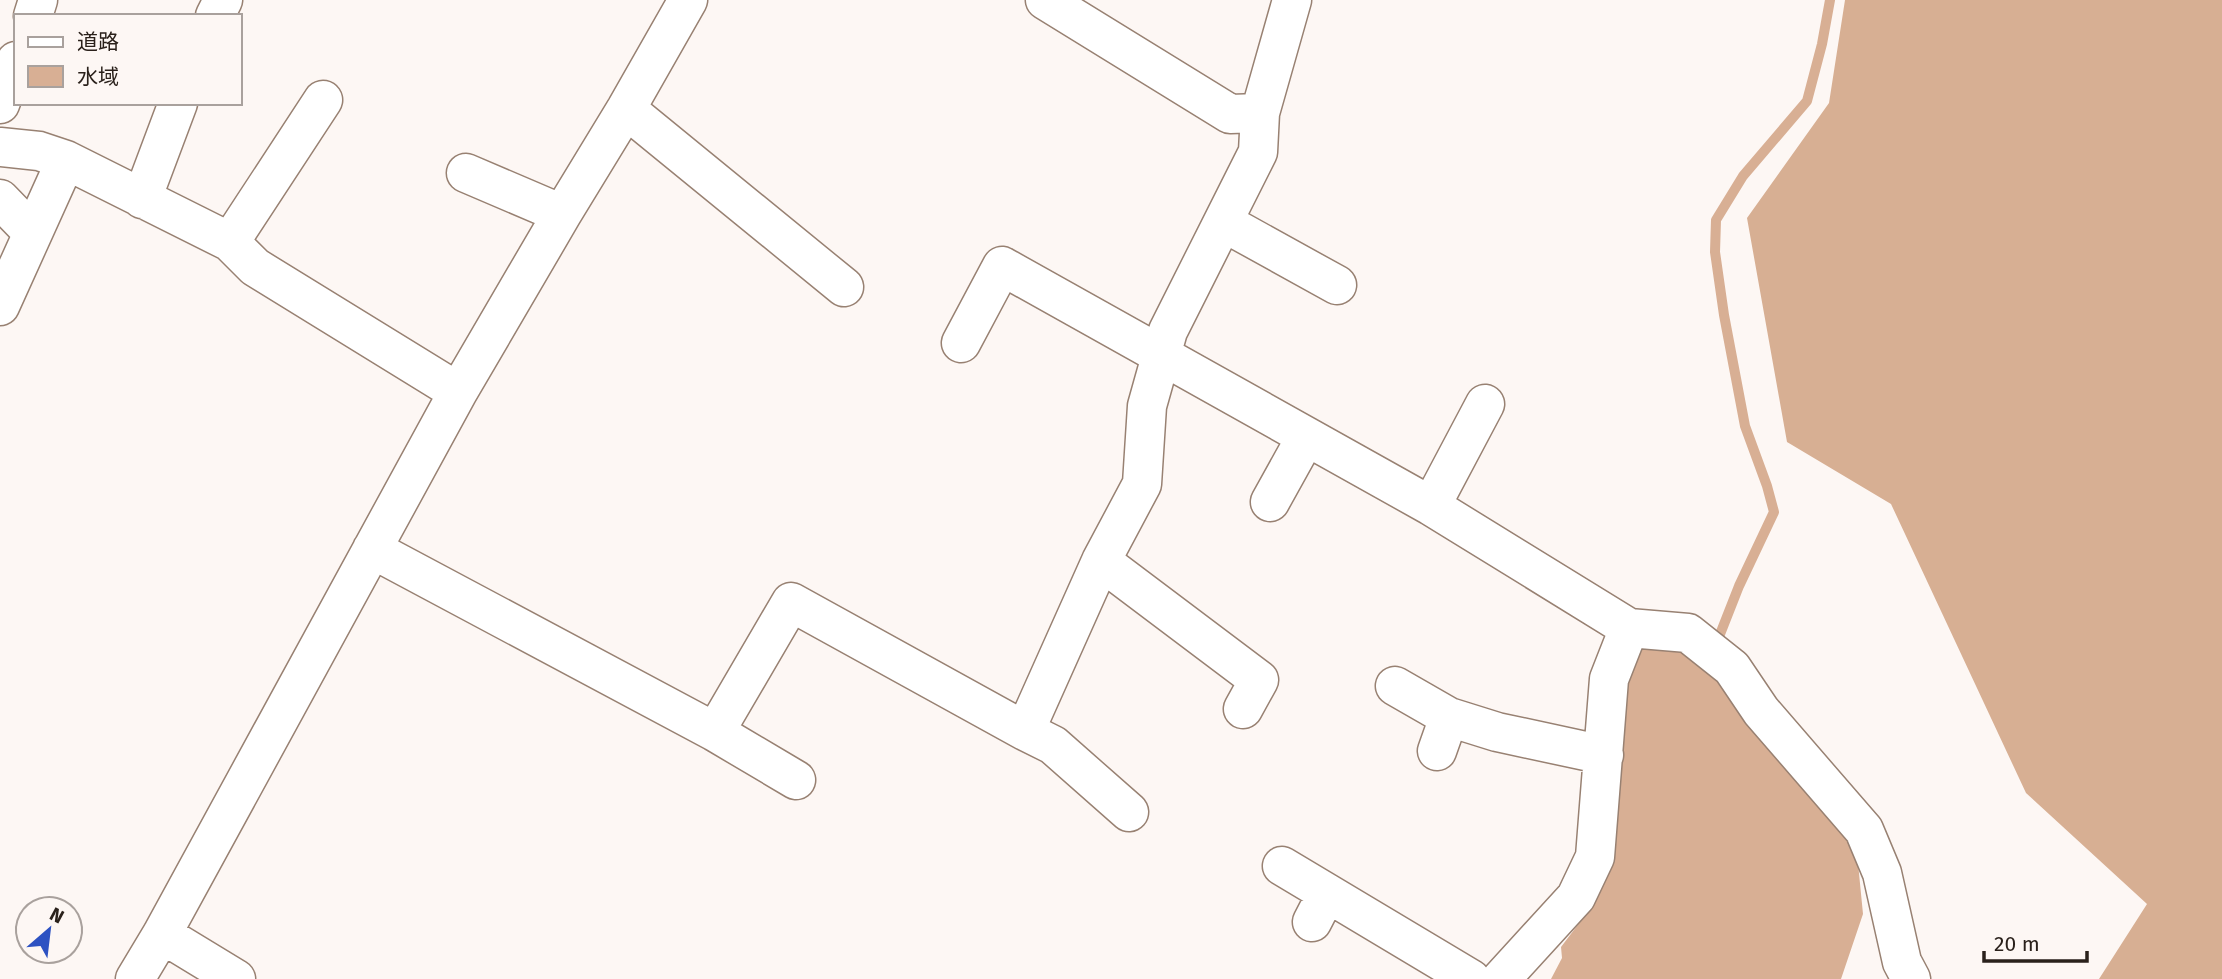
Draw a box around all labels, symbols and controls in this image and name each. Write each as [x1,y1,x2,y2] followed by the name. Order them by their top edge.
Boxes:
[14,14,242,105] legend
[77,29,119,55] text: 道路
[77,64,119,90] text: 水域
[14,895,84,965] north arrow
[46,902,68,929] text: N
[1984,920,2087,964] scale bar
[1994,931,2040,957] text: 20 m

